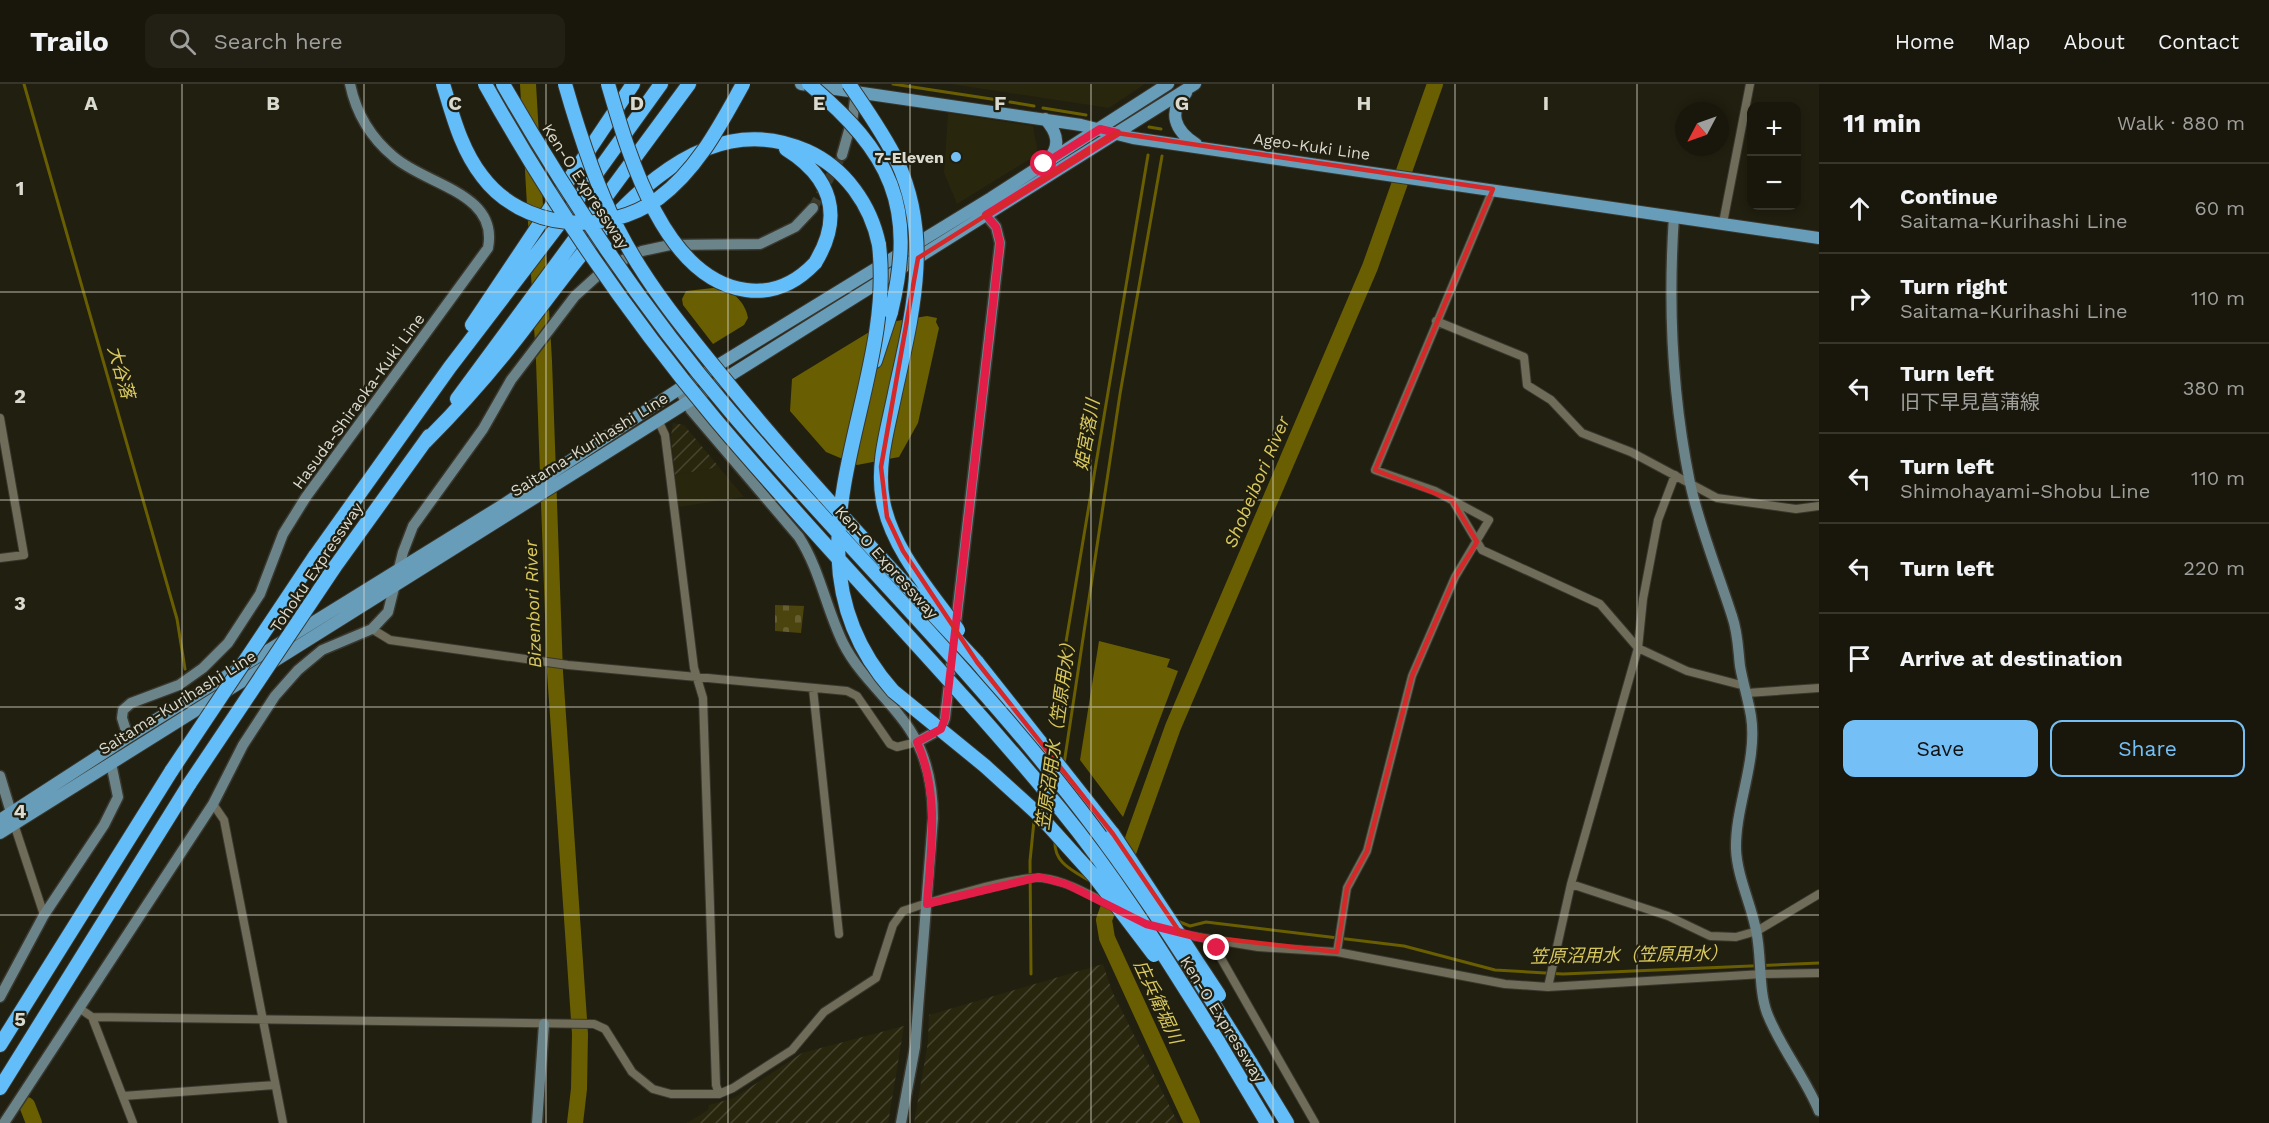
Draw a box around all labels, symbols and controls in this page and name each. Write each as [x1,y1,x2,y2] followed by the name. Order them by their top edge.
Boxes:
[145,14,565,68] search box
[30,25,109,58] text: Trailo
[166,25,199,58] icon: search
[214,29,343,54] text: Search here
[1895,29,1955,54] text: Home
[1988,29,2031,54] text: Map
[2064,29,2125,54] text: About
[2158,29,2239,54] text: Contact
[84,91,98,115] text: A
[266,91,280,115] text: B
[448,91,462,115] text: C
[630,91,644,115] text: D
[813,91,825,115] text: E
[994,91,1006,115] text: F
[1175,91,1189,115] text: G
[1357,91,1371,115] text: H
[1543,91,1549,115] text: I
[1675,102,1729,156] north arrow
[1747,102,1801,210] map controls
[1747,102,1801,156] button: +
[1843,108,1921,138] text: 11 min
[2117,111,2245,135] text: Walk · 880 m
[538,120,634,253] street label: Ken-O Expressway
[1252,129,1372,164] street label: Ageo-Kuki Line
[874,148,944,167] place label: 7-Eleven
[949,150,963,164] marker: 7-Eleven
[1030,150,1056,176] route start
[1747,156,1801,210] button: −
[16,176,24,200] text: 1
[1900,184,1998,209] text: Continue
[1843,192,1876,225] icon: ahead
[2195,196,2245,220] text: 60 m
[1900,209,2128,233] text: Saitama-Kurihashi Line
[1900,274,2007,299] text: Turn right
[1843,282,1876,315] icon: right
[2191,286,2245,310] text: 110 m
[1900,299,2128,323] text: Saitama-Kurihashi Line
[288,310,429,493] street label: Hasuda-Shiraoka-Kuki Line
[104,343,140,404] water label: 大谷落
[1900,361,1994,386] text: Turn left
[1843,372,1876,405] icon: left
[2183,376,2245,400] text: 380 m
[14,384,26,408] text: 2
[507,388,672,501] street label: Saitama-Kurihashi Line
[1900,390,2040,414] text: 旧下早見菖蒲線
[1070,396,1103,472] water label: 姫宮落川
[1219,412,1294,551] water label: Shobeibori River
[1900,454,1994,479] text: Turn left
[1843,462,1876,495] icon: left
[2191,466,2245,490] text: 110 m
[1900,479,2150,503] text: Shimohayami-Shobu Line
[266,498,367,636] street label: Tohoku Expressway
[831,502,943,623] street label: Ken-O Expressway
[520,539,545,668] water label: Bizenbori River
[1843,552,1876,585] icon: left
[1900,556,1994,581] text: Turn left
[2183,556,2245,580] text: 220 m
[14,591,26,615] text: 3
[1031,632,1080,831] water label: 笠原沼用水（笠原用水）
[1843,642,1876,675] icon: arrive
[95,646,260,759] street label: Saitama-Kurihashi Line
[1900,646,2123,671] text: Arrive at destination
[1843,720,2038,777] button: Save
[2050,720,2245,777] button: Share
[14,799,27,823] text: 4
[1203,934,1229,960] route end
[1530,942,1728,967] water label: 笠原沼用水（笠原用水）
[1176,953,1270,1087] street label: Ken-O Expressway
[1130,957,1188,1049] water label: 庄兵衛堀川
[14,1007,26,1031] text: 5

